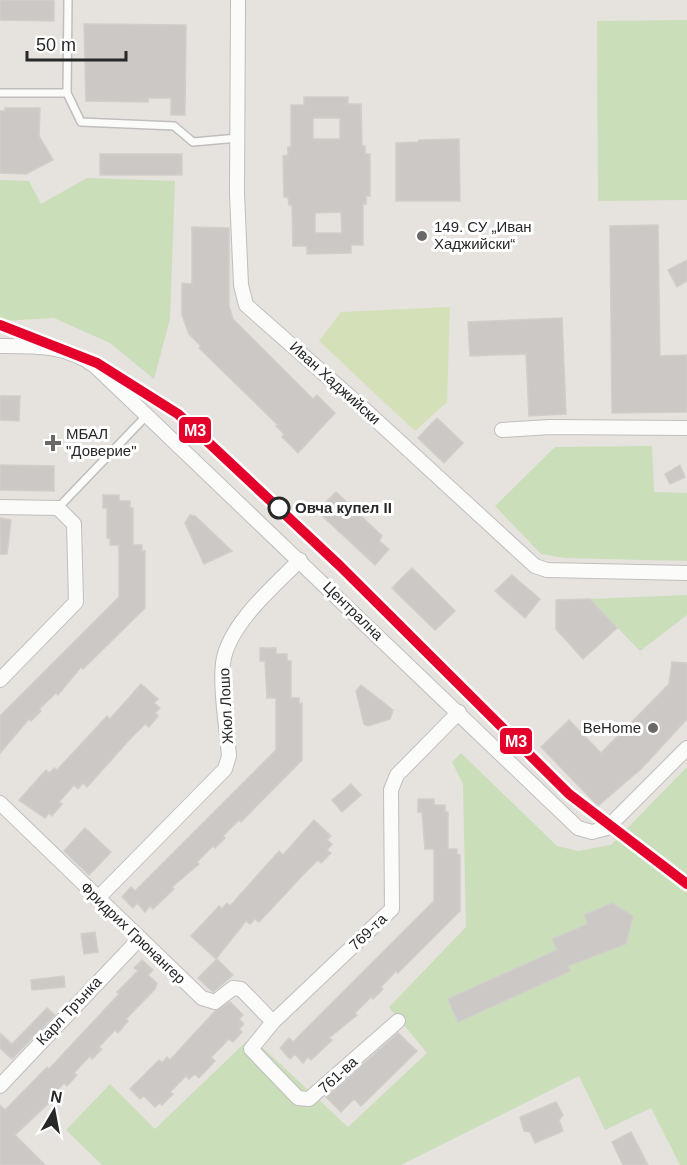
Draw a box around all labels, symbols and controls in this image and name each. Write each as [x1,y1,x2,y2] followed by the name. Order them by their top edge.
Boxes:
[27,24,126,62] scale bar
[36,35,76,55] text: 50 m
[434,218,532,252] place label: 149. СУ „Иван Хаджийски“
[415,229,429,243] marker: 149. СУ „Иван Хаджийски“
[287,338,384,428] street label: Иван Хаджийски
[178,416,212,444] line badge: M3
[184,422,206,439] text: M3
[66,425,137,459] place label: МБАЛ "Доверие"
[44,434,62,452] marker: МБАЛ "Доверие"
[268,497,290,519] marker: Овча купел II
[295,499,392,516] place label: Овча купел II
[320,578,387,644] street label: Централна
[215,668,236,745] street label: Жюл Лошо
[583,719,641,736] place label: BeHome
[646,721,660,735] marker: BeHome
[499,727,533,755] line badge: M3
[505,733,527,750] text: M3
[77,878,189,987] street label: Фридрих Грюнангер
[346,909,390,953] street label: 769-та
[33,972,105,1048] street label: Карл Трънка
[315,1052,361,1096] street label: 761-ва
[24,1081,84,1141] north arrow
[49,1087,64,1106] text: N

